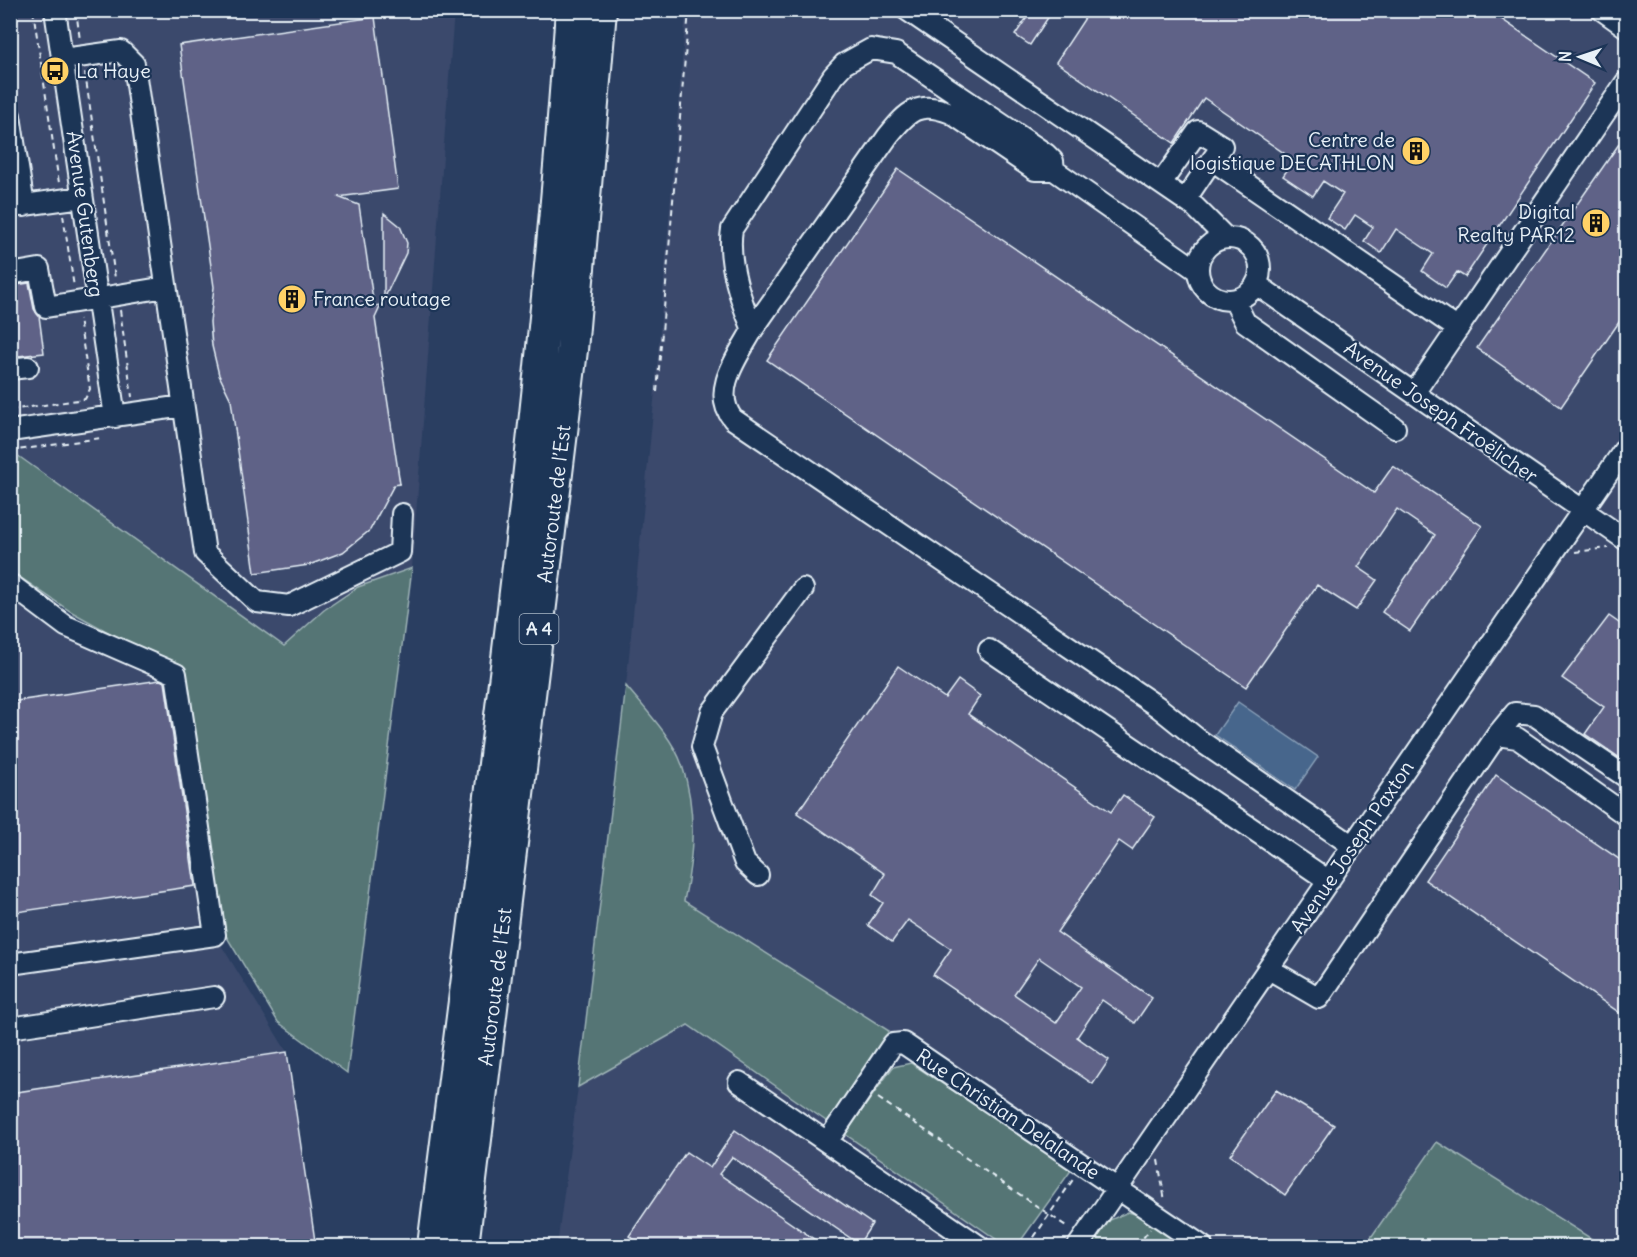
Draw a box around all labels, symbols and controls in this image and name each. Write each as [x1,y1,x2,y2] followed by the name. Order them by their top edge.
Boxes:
[1550,27,1610,87] north arrow
[1555,51,1575,62] text: N
[39,55,71,87] bus stop icon: La Haye
[76,58,151,83] place label: La Haye
[1190,127,1395,175] place label: Centre de logistique DECATHLON
[61,129,110,299] street label: Avenue Gutenberg
[1400,135,1432,167] building icon: Centre de logistique DECATHLON
[1457,199,1575,247] place label: Digital Realty PAR12
[1580,207,1612,239] building icon: Digital Realty PAR12
[276,283,308,315] building icon: France routage
[313,286,451,311] place label: France routage
[1340,335,1543,488] street label: Avenue Joseph Froëlicher
[531,423,576,584] street label: Autoroute de l’Est
[520,614,558,644] road number: A 4
[1284,756,1419,938] street label: Avenue Joseph Paxton
[472,906,517,1067] street label: Autoroute de l’Est
[912,1043,1105,1184] street label: Rue Christian Delalande

